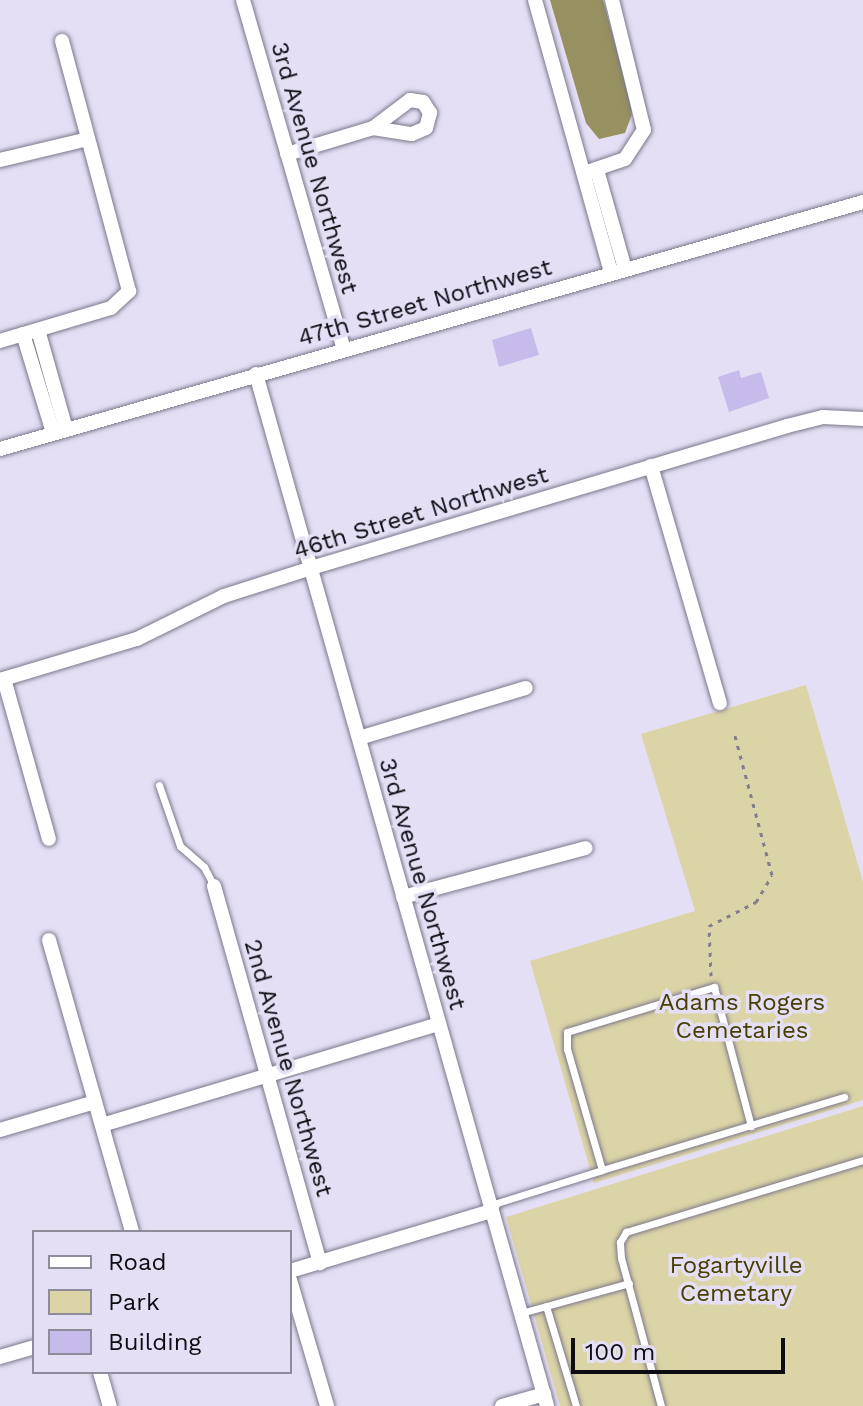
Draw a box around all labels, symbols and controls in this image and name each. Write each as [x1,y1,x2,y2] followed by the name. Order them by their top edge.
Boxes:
[264,38,364,298] street label: 3rd Avenue Northwest
[295,253,555,353] street label: 47th Street Northwest
[290,461,552,565] street label: 46th Street Northwest
[372,754,472,1014] street label: 3rd Avenue Northwest
[237,936,339,1200] street label: 2nd Avenue Northwest
[659,989,825,1045] park label: Adams Rogers Cemetaries
[32,1230,292,1374] legend
[108,1248,167,1276] text: Road
[670,1252,802,1308] park label: Fogartyville Cemetary
[108,1288,160,1316] text: Park
[575,1322,789,1372] scale bar
[108,1328,201,1356] text: Building
[585,1338,655,1366] text: 100 m

